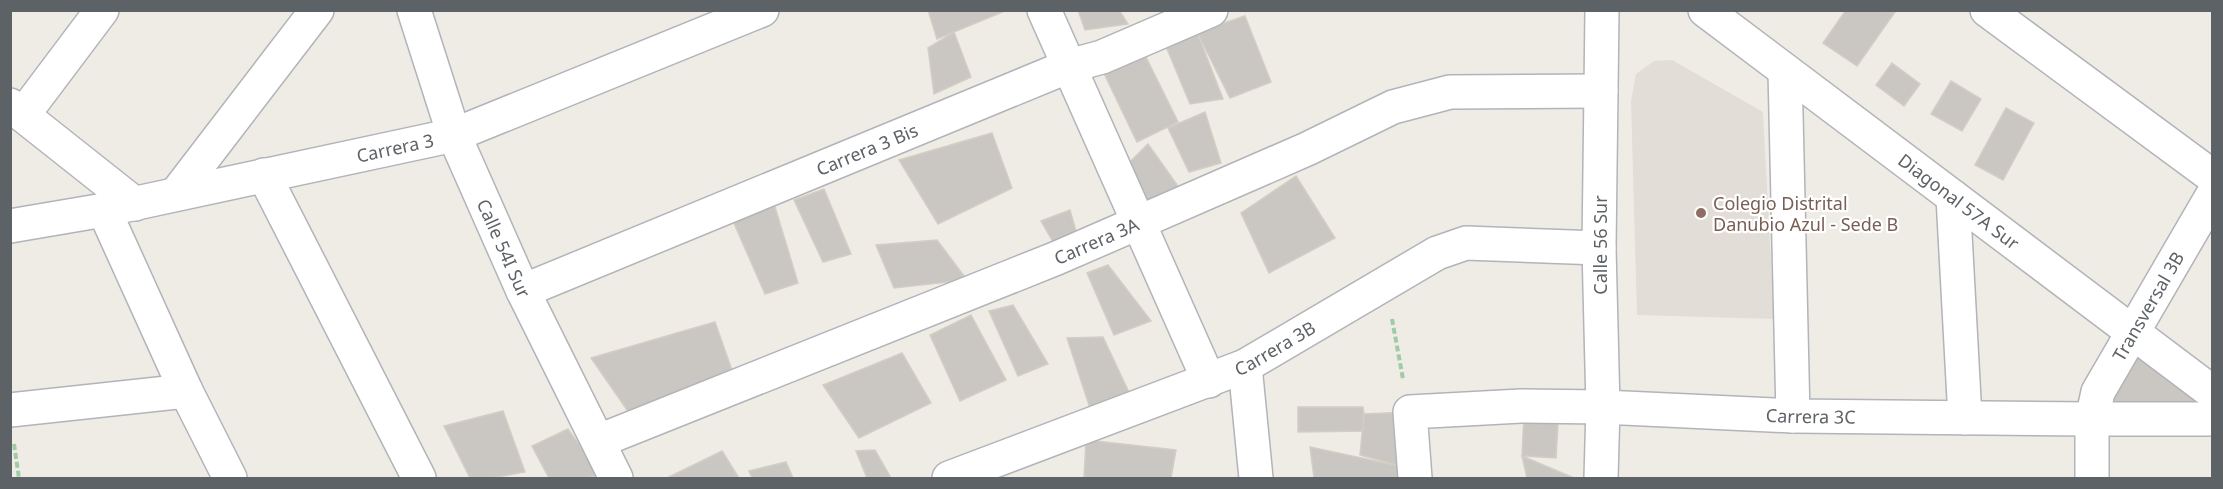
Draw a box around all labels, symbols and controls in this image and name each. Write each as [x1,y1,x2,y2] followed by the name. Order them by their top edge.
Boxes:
[812,118,921,181] street label: Carrera 3 Bis
[354,128,436,168] street label: Carrera 3
[1894,148,2025,255] street label: Diagonal 57A Sur
[1713,191,1898,236] place label: Colegio Distrital Danubio Azul - Sede B
[472,195,537,302] street label: Calle 54I Sur
[1588,195,1612,295] street label: Calle 56 Sur
[1694,206,1708,220] marker: Colegio Distrital Danubio Azul - Sede B
[1050,212,1143,270] street label: Carrera 3A
[2107,247,2189,365] street label: Transversal 3B
[1231,315,1320,381] street label: Carrera 3B
[1765,403,1856,429] street label: Carrera 3C

